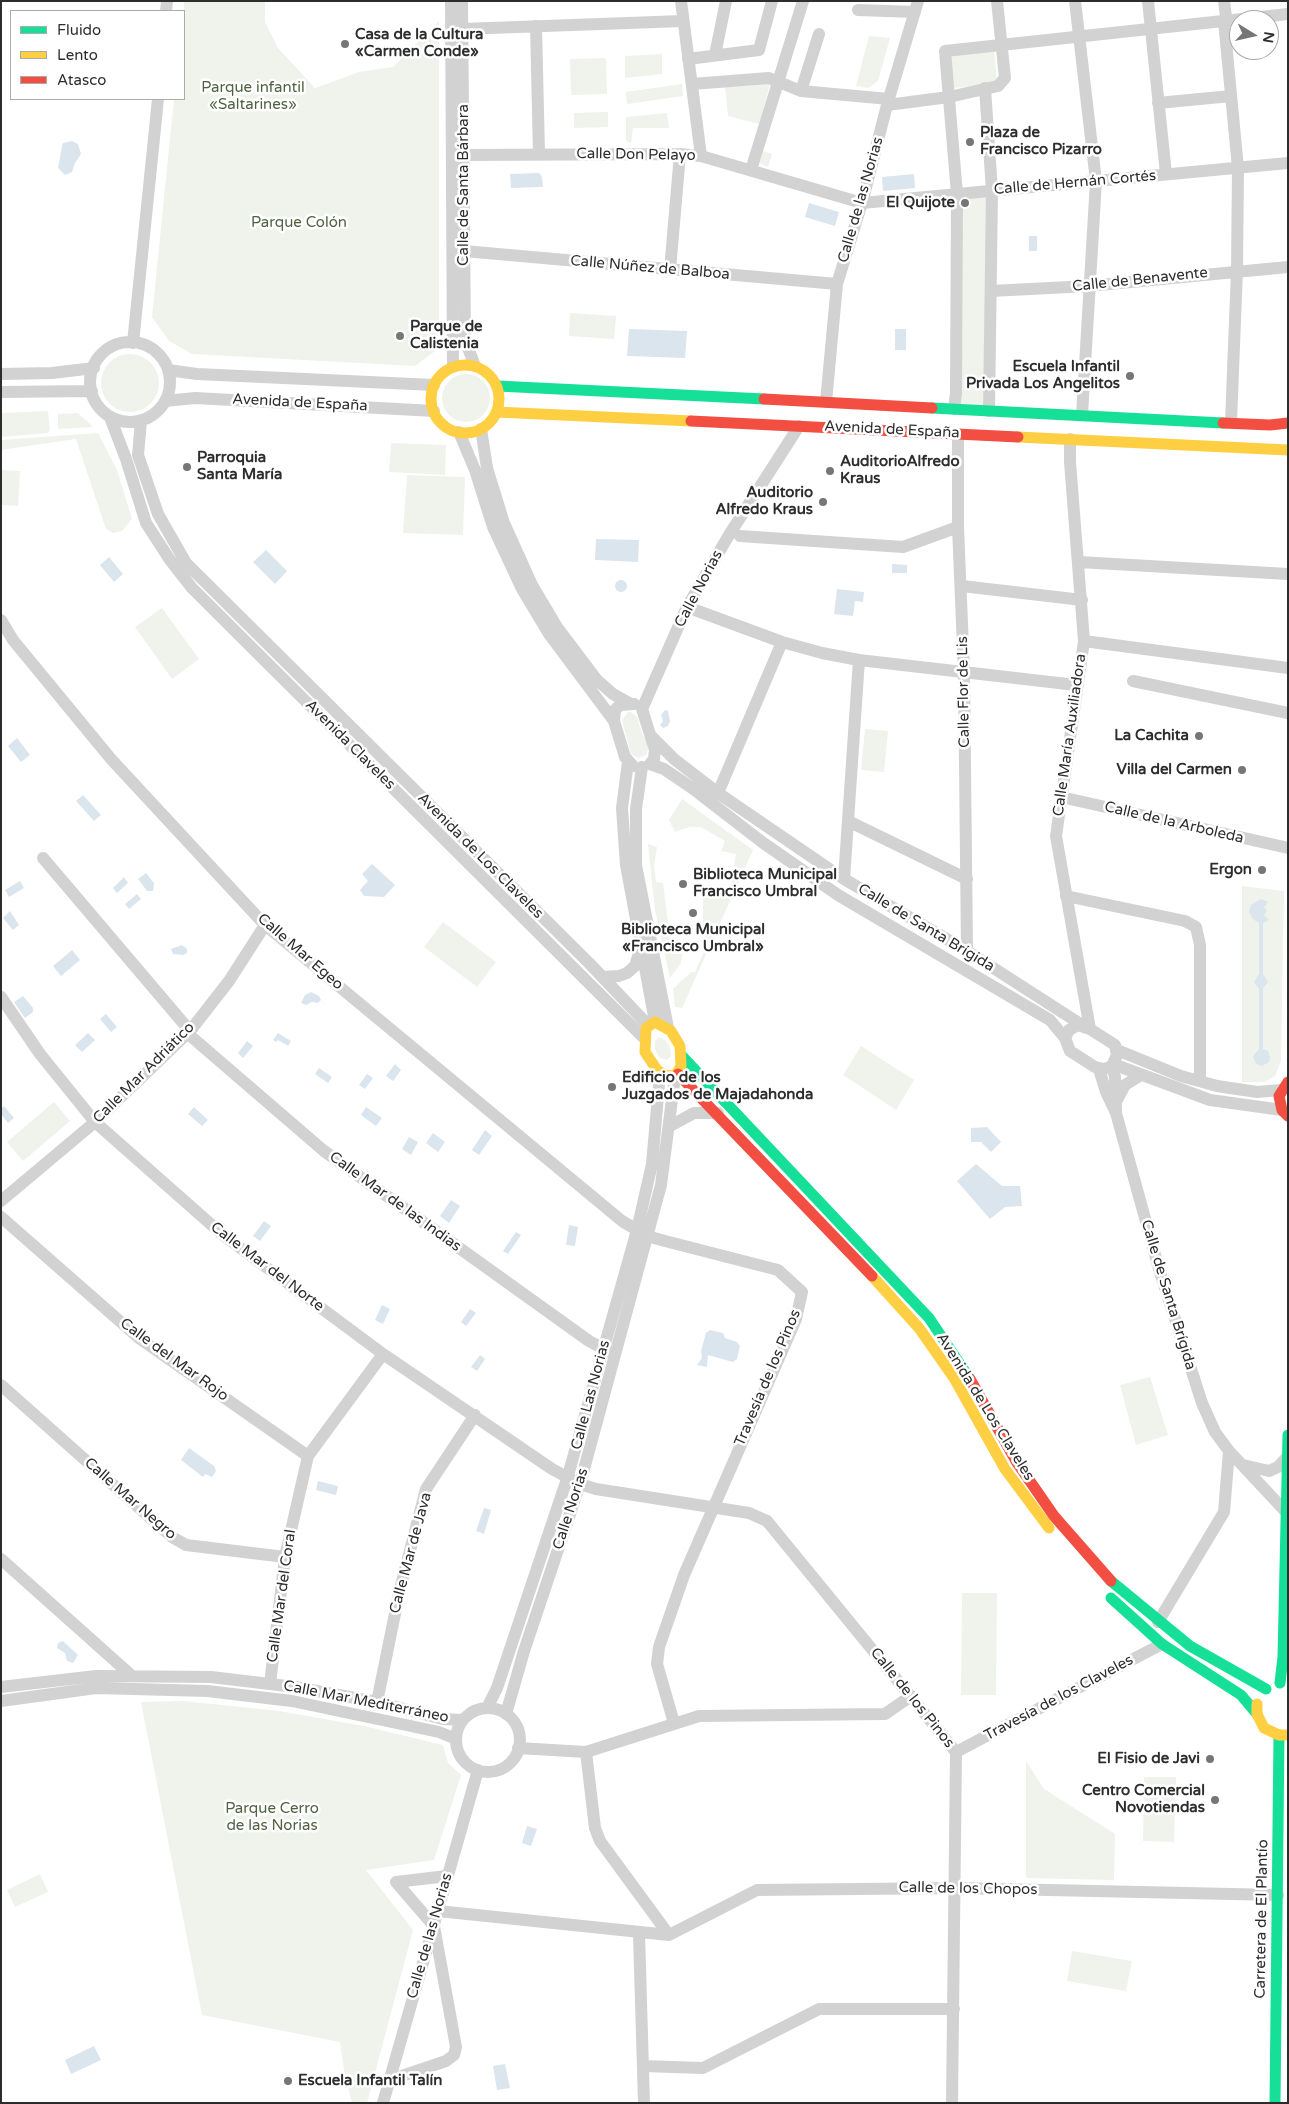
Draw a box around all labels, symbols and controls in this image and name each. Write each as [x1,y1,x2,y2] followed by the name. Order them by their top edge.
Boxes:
[10,10,185,100] legend
[1229,10,1279,60] north arrow
[57,21,101,39] text: Fluido
[355,26,483,61] place label: Casa de la Cultura «Carmen Conde»
[1259,30,1278,44] text: N
[339,38,351,50] marker: Casa de la Cultura «Carmen Conde»
[57,46,98,64] text: Lento
[57,71,106,89] text: Atasco
[201,79,305,114] park label: Parque infantil «Saltarines»
[455,104,473,266] street label: Calle de Santa Bárbara
[980,124,1102,159] place label: Plaza de Francisco Pizarro
[834,135,888,265] street label: Calle de las Norias
[964,136,976,148] marker: Plaza de Francisco Pizarro
[576,145,696,165] street label: Calle Don Pelayo
[993,167,1157,199] street label: Calle de Hernán Cortés
[886,194,955,212] place label: El Quijote
[959,197,971,209] marker: El Quijote
[251,214,347,232] park label: Parque Colón
[569,252,731,284] street label: Calle Núñez de Balboa
[1071,264,1209,296] street label: Calle de Benavente
[410,318,483,353] place label: Parque de Calistenia
[394,330,406,342] marker: Parque de Calistenia
[966,358,1120,393] place label: Escuela Infantil Privada Los Angelitos
[1124,370,1136,382] marker: Escuela Infantil Privada Los Angelitos
[232,390,368,416] street label: Avenida de España
[824,417,960,443] street label: Avenida de España
[197,449,283,484] place label: Parroquia Santa María
[840,453,960,488] place label: AuditorioAlfredo Kraus
[181,461,193,473] marker: Parroquia Santa María
[824,465,836,477] marker: AuditorioAlfredo Kraus
[715,484,813,519] place label: Auditorio Alfredo Kraus
[817,496,829,508] marker: Auditorio Alfredo Kraus
[671,547,727,631] street label: Calle Norias
[954,636,974,748] street label: Calle Flor de Lis
[1050,653,1090,817] street label: Calle María Auxiliadora
[301,696,399,794] street label: Avenida Claveles
[1114,727,1189,745] place label: La Cachita
[1193,730,1205,742] marker: La Cachita
[1117,761,1232,779] place label: Villa del Carmen
[1236,764,1248,776] marker: Villa del Carmen
[413,789,547,923] street label: Avenida de Los Claveles
[1103,798,1245,848] street label: Calle de la Arboleda
[1209,861,1252,879] place label: Ergon
[1256,864,1268,876] marker: Ergon
[693,866,837,901] place label: Biblioteca Municipal Francisco Umbral
[677,878,689,890] marker: Biblioteca Municipal Francisco Umbral
[854,880,998,976] street label: Calle de Santa Brígida
[687,907,699,919] marker: Biblioteca Municipal «Francisco Umbral»
[253,910,347,994] street label: Calle Mar Egeo
[621,921,765,956] place label: Biblioteca Municipal «Francisco Umbral»
[90,1019,198,1127] street label: Calle Mar Adriático
[622,1069,813,1104] place label: Edificio de los Juzgados de Majadahonda
[606,1081,618,1093] marker: Edificio de los Juzgados de Majadahonda
[326,1148,464,1256] street label: Calle Mar de las Indias
[207,1218,327,1316] street label: Calle Mar del Norte
[1137,1218,1199,1372] street label: Calle de Santa Brígida
[731,1307,805,1449] street label: Travesía de los Pinos
[116,1315,232,1405] street label: Calle del Mar Rojo
[932,1330,1038,1484] street label: Avenida de Los Claveles
[568,1338,614,1452] street label: Calle Las Norias
[80,1454,180,1544] street label: Calle Mar Negro
[549,1466,593,1552] street label: Calle Norias
[386,1490,436,1616] street label: Calle Mar de Java
[264,1528,300,1664] street label: Calle Mar del Coral
[866,1644,958,1752] street label: Calle de los Pinos
[982,1651,1136,1745] street label: Travesía de los Claveles
[282,1677,450,1727] street label: Calle Mar Mediterráneo
[1097,1750,1200,1768] place label: El Fisio de Javi
[1204,1753,1216,1765] marker: El Fisio de Javi
[1082,1782,1205,1817] place label: Centro Comercial Novotiendas
[1209,1794,1221,1806] marker: Centro Comercial Novotiendas
[225,1800,319,1835] park label: Parque Cerro de las Norias
[1252,1839,1272,1999] street label: Carretera de El Plantío
[403,1871,457,2001] street label: Calle de las Norias
[898,1879,1038,1899] street label: Calle de los Chopos
[298,2072,442,2090] place label: Escuela Infantil Talín
[282,2075,294,2087] marker: Escuela Infantil Talín

